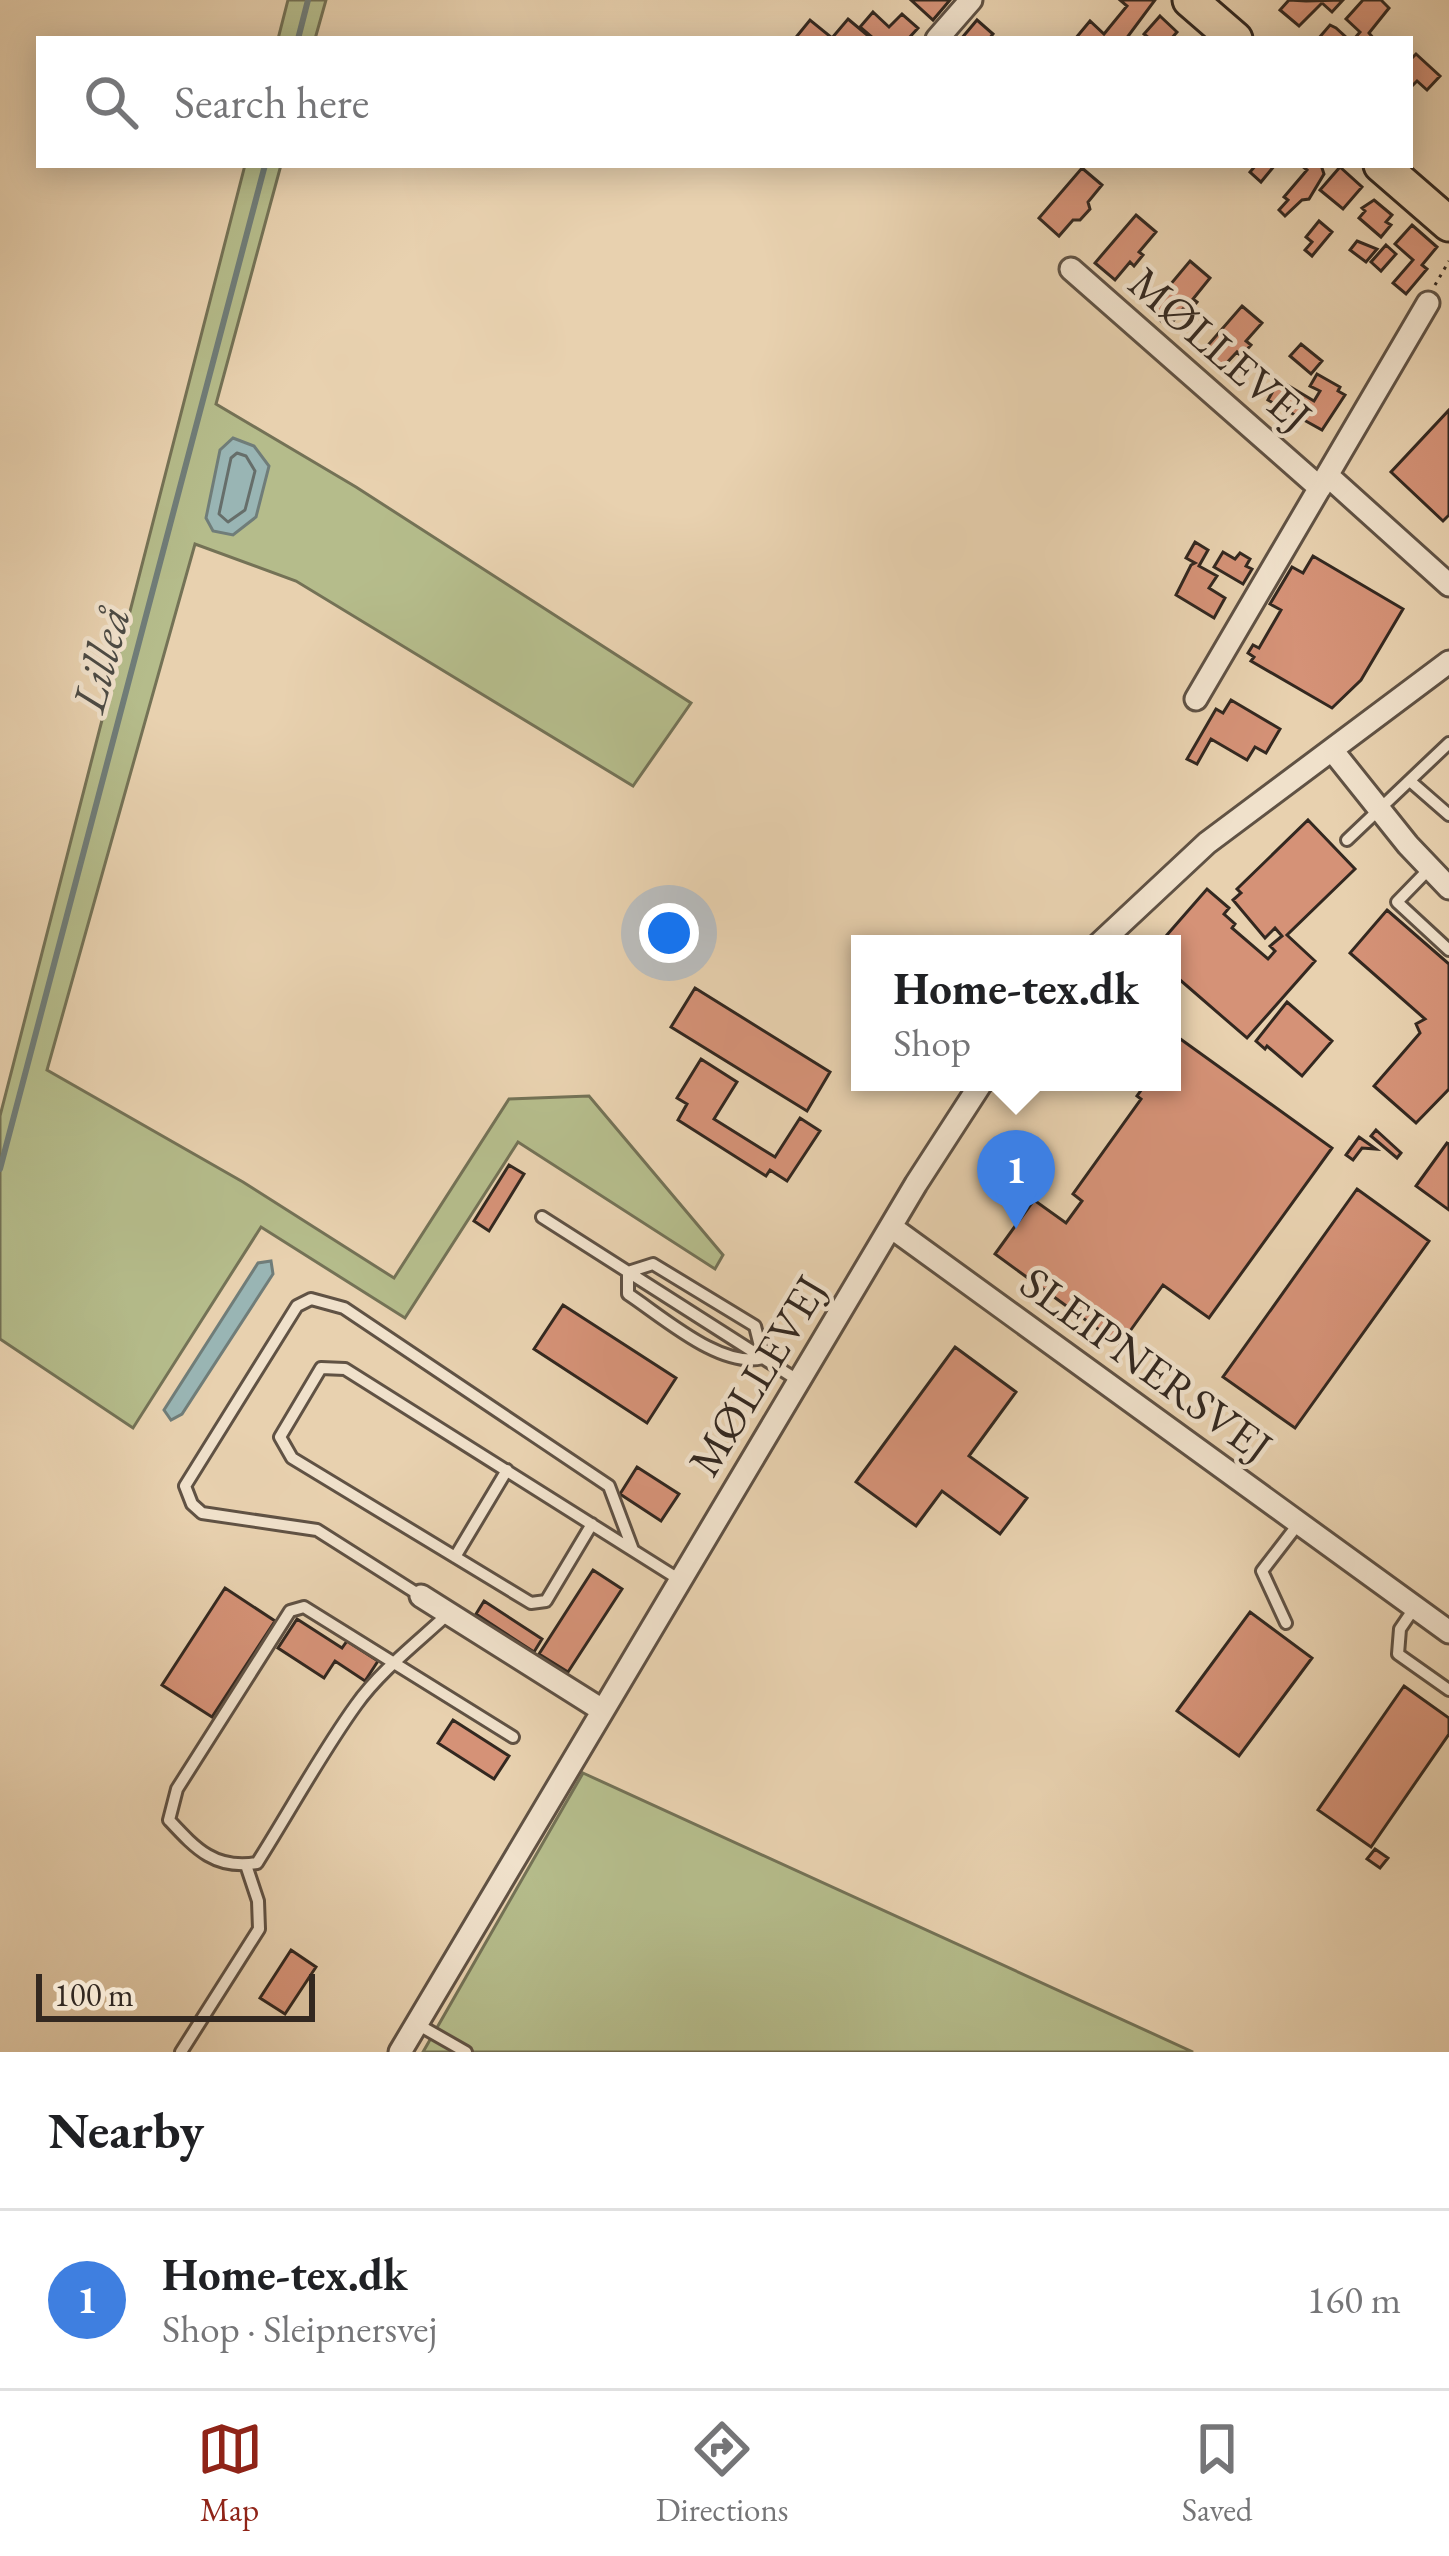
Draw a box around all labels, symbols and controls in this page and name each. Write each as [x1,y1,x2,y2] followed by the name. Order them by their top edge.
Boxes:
[36,36,1413,168] search box
[78,69,144,135] icon: search
[174,73,369,131] text: Search here
[1117,254,1325,444] street label: MØLLEVEJ
[56,599,144,720] water label: Lilleå
[639,903,699,963] your location
[851,935,1181,1091] popup
[893,959,1139,1017] text: Home-tex.dk
[893,1017,971,1068] text: Shop
[977,1130,1055,1229] pin: 1
[1010,1253,1284,1475] street label: SLEIPNERSVEJ
[674,1264,840,1486] street label: MØLLEVEJ
[36,1968,315,2021] scale bar
[54,1973,134,2016] text: 100 m
[48,2097,204,2163] text: Nearby
[162,2245,408,2303] text: Home-tex.dk
[77,2274,97,2325] text: 1
[1307,2274,1401,2325] text: 160 m
[162,2303,437,2354] text: Shop · Sleipnersvej
[197,2416,263,2531] tab: Map
[656,2416,789,2531] tab: Directions
[1182,2416,1252,2531] tab: Saved

